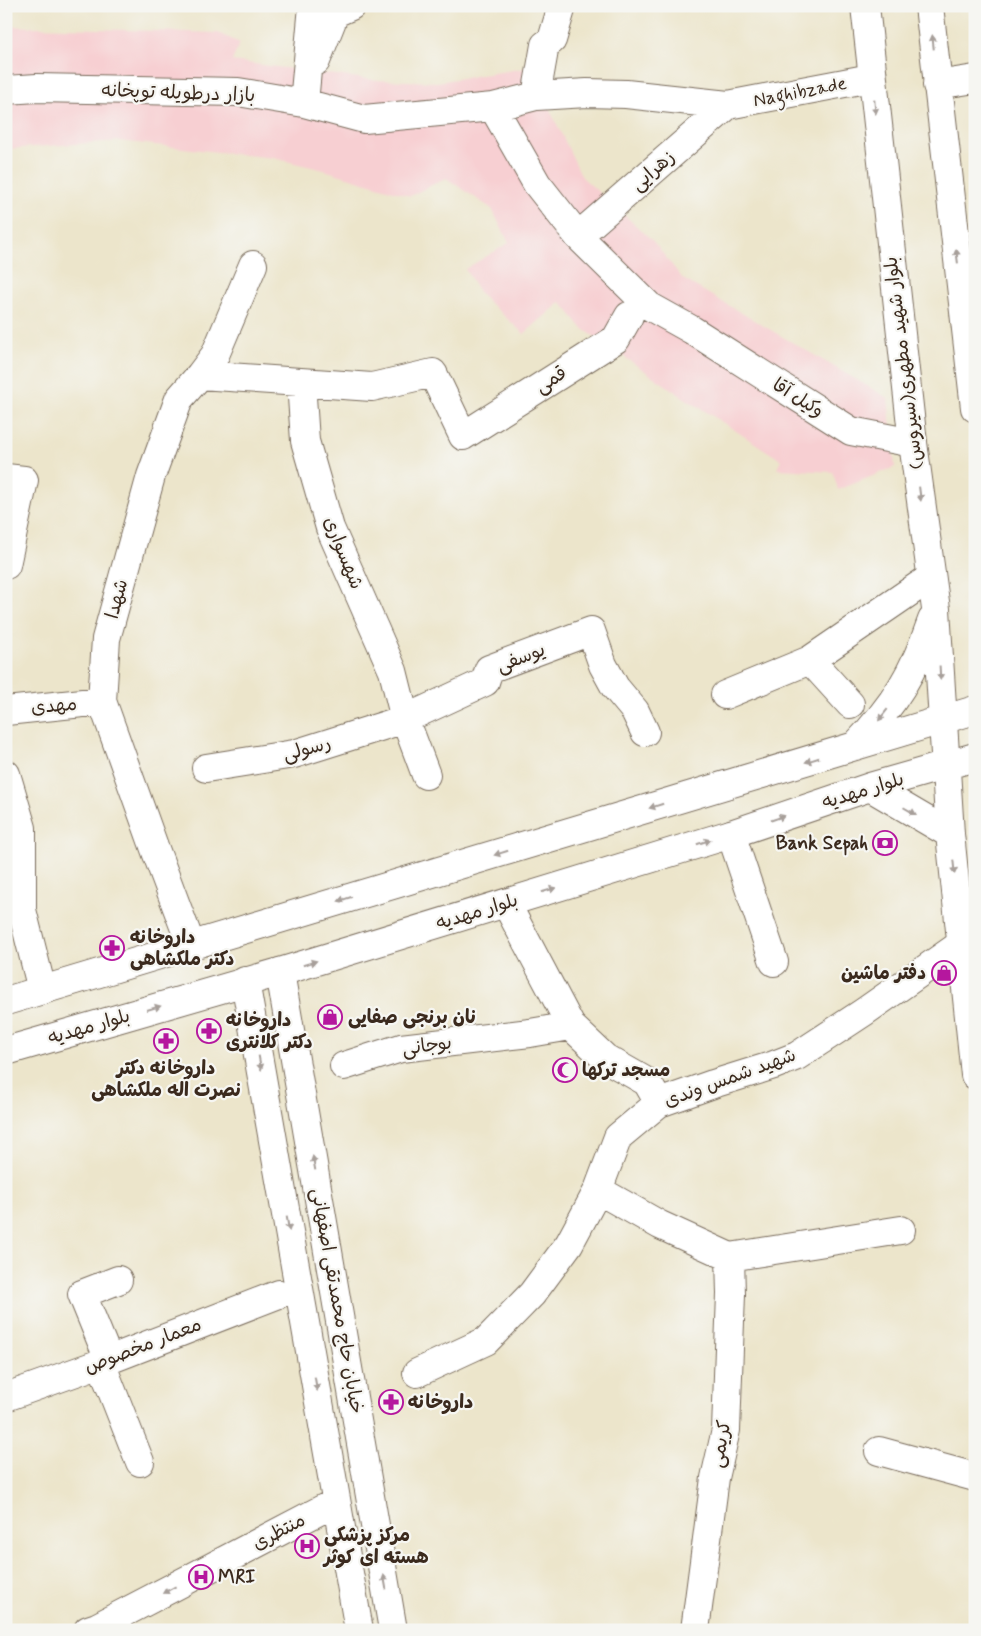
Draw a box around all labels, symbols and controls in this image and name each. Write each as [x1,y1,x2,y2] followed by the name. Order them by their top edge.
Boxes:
[929,34,937,50] one-way arrow
[751,71,849,116] street label: Naghibzade
[100,78,256,108] street label: بازار درطویله توپخانه
[871,99,879,115] one-way arrow
[626,145,680,197] street label: زهرایی
[953,247,961,263] one-way arrow
[879,255,929,471] street label: بلوار شهید مطهری(سیروس)
[530,361,572,399] street label: قمی
[767,372,829,424] street label: وکیل آقا
[916,487,924,503] one-way arrow
[317,513,369,593] street label: شهسواری
[100,576,134,622] street label: شهدا
[493,637,549,679] street label: یوسفی
[936,665,944,681] one-way arrow
[30,692,78,720] street label: مهدی
[878,708,889,721] one-way arrow
[280,731,334,767] street label: رسولی
[805,756,820,764] one-way arrow
[819,767,907,815] street label: بلوار مهدیه
[649,803,664,811] one-way arrow
[904,806,917,815] one-way arrow
[770,814,785,822] one-way arrow
[872,830,898,856] bank icon: Bank Sepah
[776,831,868,856] place label: Bank Sepah
[697,838,712,846] one-way arrow
[493,849,508,857] one-way arrow
[950,859,958,875] one-way arrow
[542,885,557,893] one-way arrow
[433,888,521,936] street label: بلوار مهدیه
[337,896,352,904] one-way arrow
[130,925,234,972] place label: داروخانه دکتر ملکشاهی
[99,935,125,961] pharmacy icon: داروخانه دکتر ملکشاهی
[303,959,318,967] one-way arrow
[931,960,957,986] shop icon: دفتر ماشین
[841,961,926,986] place label: دفتر ماشین
[45,1003,133,1051] street label: بلوار مهدیه
[146,1004,161,1012] one-way arrow
[317,1004,343,1030] shop icon: نان برنجی صفایی
[348,1005,476,1030] place label: نان برنجی صفایی
[226,1008,313,1055] place label: داروخانه دکتر کلانتری
[196,1018,222,1044] pharmacy icon: داروخانه دکتر کلانتری
[153,1028,179,1054] pharmacy icon: داروخانه دکتر نصرت اله ملکشاهی
[401,1030,453,1062] street label: بوجانی
[661,1043,799,1113] street label: شهید شمس وندی
[91,1056,241,1103] place label: داروخانه دکتر نصرت اله ملکشاهی
[257,1056,265,1072] one-way arrow
[552,1057,578,1083] mosque icon: مسجد ترکها
[582,1058,670,1083] place label: مسجد ترکها
[309,1154,317,1170] one-way arrow
[305,1186,369,1416] street label: خیابان حاج محمدتقی اصفهانی
[285,1216,293,1232] one-way arrow
[81,1312,205,1380] street label: معمار مخصوص
[312,1376,320,1392] one-way arrow
[378,1389,404,1415] pharmacy icon: داروخانه
[408,1390,473,1415] place label: داروخانه
[705,1418,737,1470] street label: کریمی
[248,1508,310,1556] street label: منتظری
[322,1523,429,1570] place label: مرکز پزشکی هسته ای کوثر
[294,1533,320,1559] hospital icon: مرکز پزشکی هسته ای کوثر
[188,1564,214,1590] hospital icon: MRI
[218,1565,255,1590] place label: MRI
[381,1573,389,1589] one-way arrow
[162,1586,176,1594] one-way arrow

